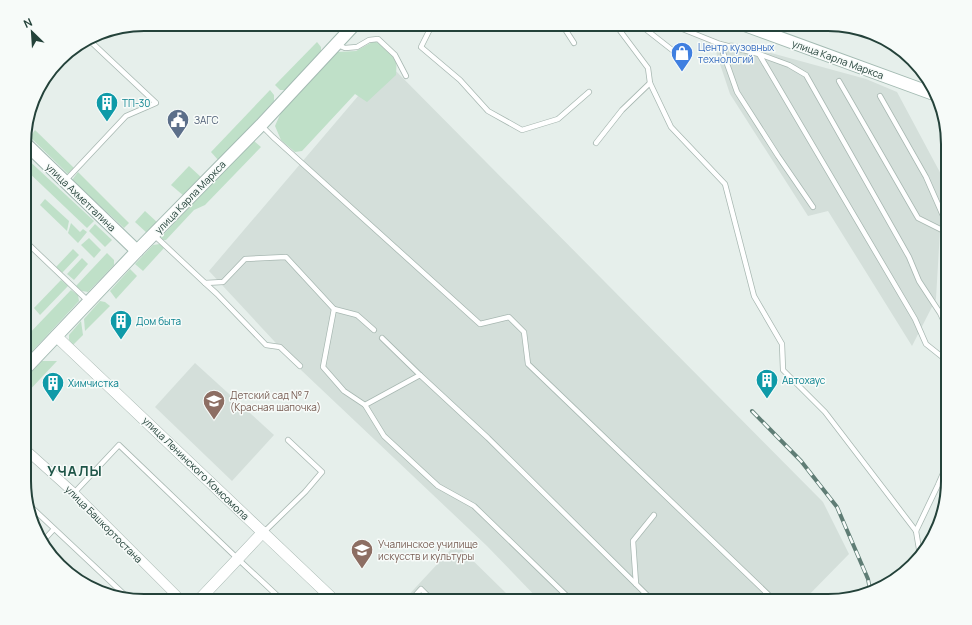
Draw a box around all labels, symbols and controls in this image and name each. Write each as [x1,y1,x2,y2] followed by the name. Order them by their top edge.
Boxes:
[12,12,52,52] north arrow
[21,14,34,31] text: N
[790,36,886,82] street label: улица Карла Маркса
[669,40,695,73] shop icon: Центр кузовных технологий
[698,40,775,66] place label: Центр кузовных технологий
[94,90,120,123] building icon: ТП-30
[122,96,150,110] place label: ТП-30
[165,107,191,140] public building icon: ЗАГС
[194,113,219,127] place label: ЗАГС
[151,157,229,237] street label: улица Карла Маркса
[43,160,119,234] street label: улица Ахметгалина
[108,308,134,341] building icon: Дом быта
[136,314,181,328] place label: Дом быта
[754,367,780,400] building icon: Автохаус
[40,370,66,403] building icon: Химчистка
[782,373,826,387] place label: Автохаус
[68,376,119,390] place label: Химчистка
[201,388,227,421] school or university icon: Детский сад № 7 (Красная шапочка)
[230,388,321,414] place label: Детский сад № 7 (Красная шапочка)
[140,413,252,523] street label: улица Ленинского Комсомола
[47,461,103,480] district label: УЧАЛЫ
[62,482,146,566] street label: улица Башкортостана
[349,537,375,570] school or university icon: Учалинское училище искусств и культуры
[378,537,478,563] place label: Учалинское училище искусств и культуры

